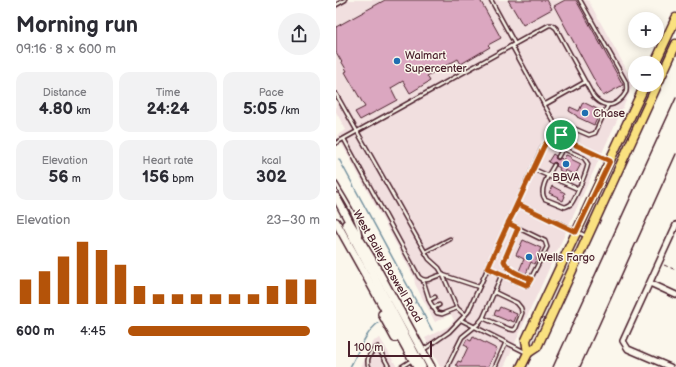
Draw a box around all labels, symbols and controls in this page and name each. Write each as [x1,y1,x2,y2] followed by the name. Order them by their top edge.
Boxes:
[16,12,138,39] text: Morning run
[628,12,664,92] map controls
[628,12,664,48] button: +
[278,13,320,55] button: share
[16,41,116,57] text: 09:16 · 8 × 600 m
[405,49,468,75] place label: Walmart Supercenter
[392,56,402,66] marker: Walmart Supercenter
[628,56,664,92] button: −
[43,86,87,99] text: Distance
[156,86,180,99] text: Time
[259,86,284,99] text: Pace
[39,99,73,119] text: 4.80
[146,99,190,119] text: 24:24
[243,99,277,119] text: 5:05
[73,104,91,117] text: km
[277,104,300,117] text: /km
[593,107,626,120] place label: Chase
[580,108,590,118] marker: Chase
[544,118,578,152] pin
[550,124,572,146] icon: arrive
[42,154,88,167] text: Elevation
[143,154,193,167] text: Heart rate
[261,154,281,167] text: kcal
[561,159,571,169] marker: BBVA
[49,167,69,187] text: 56
[142,167,169,187] text: 156
[256,167,287,187] text: 302
[552,171,580,184] place label: BBVA
[69,172,81,185] text: m
[169,172,194,185] text: bpm
[350,208,425,325] street label: West Bailey Boswell Road
[16,212,70,228] text: Elevation
[266,212,320,228] text: 23–30 m
[537,251,595,264] place label: Wells Fargo
[524,252,534,262] marker: Wells Fargo
[16,323,55,339] text: 600 m
[80,323,106,339] text: 4:45
[348,339,432,358] scale bar
[354,341,383,354] text: 100 m

